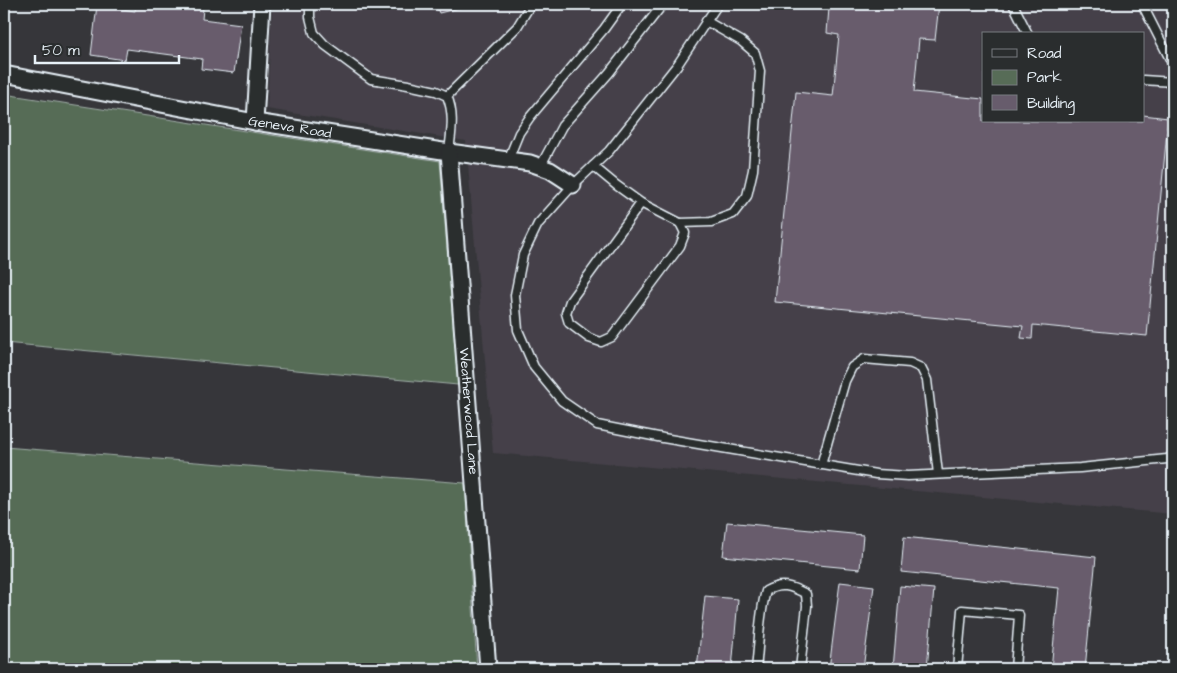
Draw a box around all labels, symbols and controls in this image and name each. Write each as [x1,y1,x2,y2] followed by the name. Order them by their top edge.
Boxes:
[35,32,179,64] scale bar
[982,32,1144,122] legend
[42,40,80,61] text: 50 m
[1027,43,1062,64] text: Road
[1027,67,1062,88] text: Park
[1027,93,1075,115] text: Building
[247,111,333,144] street label: Geneva Road
[454,347,483,476] street label: Weatherwood Lane

